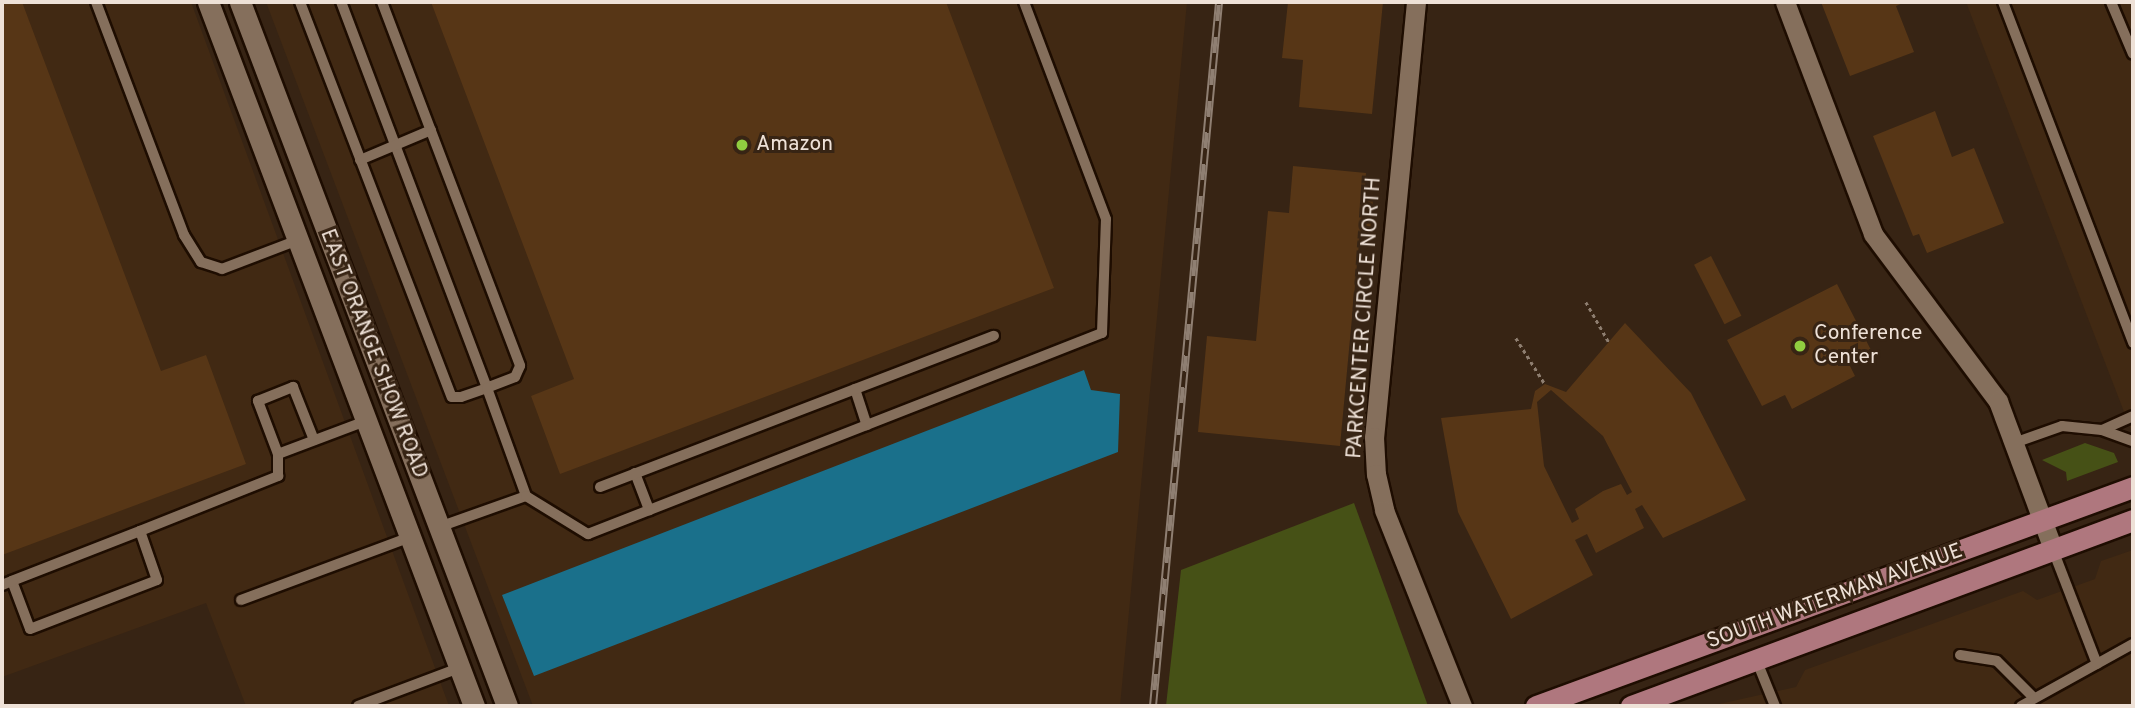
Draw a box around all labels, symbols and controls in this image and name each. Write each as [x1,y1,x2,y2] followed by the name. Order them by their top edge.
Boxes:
[756,132,833,158] place label: Amazon
[734,137,750,153] marker: Amazon
[1343,176,1387,460] street label: PARKCENTER CIRCLE NORTH
[314,225,432,483] street label: EAST ORANGE SHOW ROAD
[1814,321,1922,371] place label: Conference Center
[1792,338,1808,354] marker: Conference Center
[1703,539,1967,655] street label: SOUTH WATERMAN AVENUE

